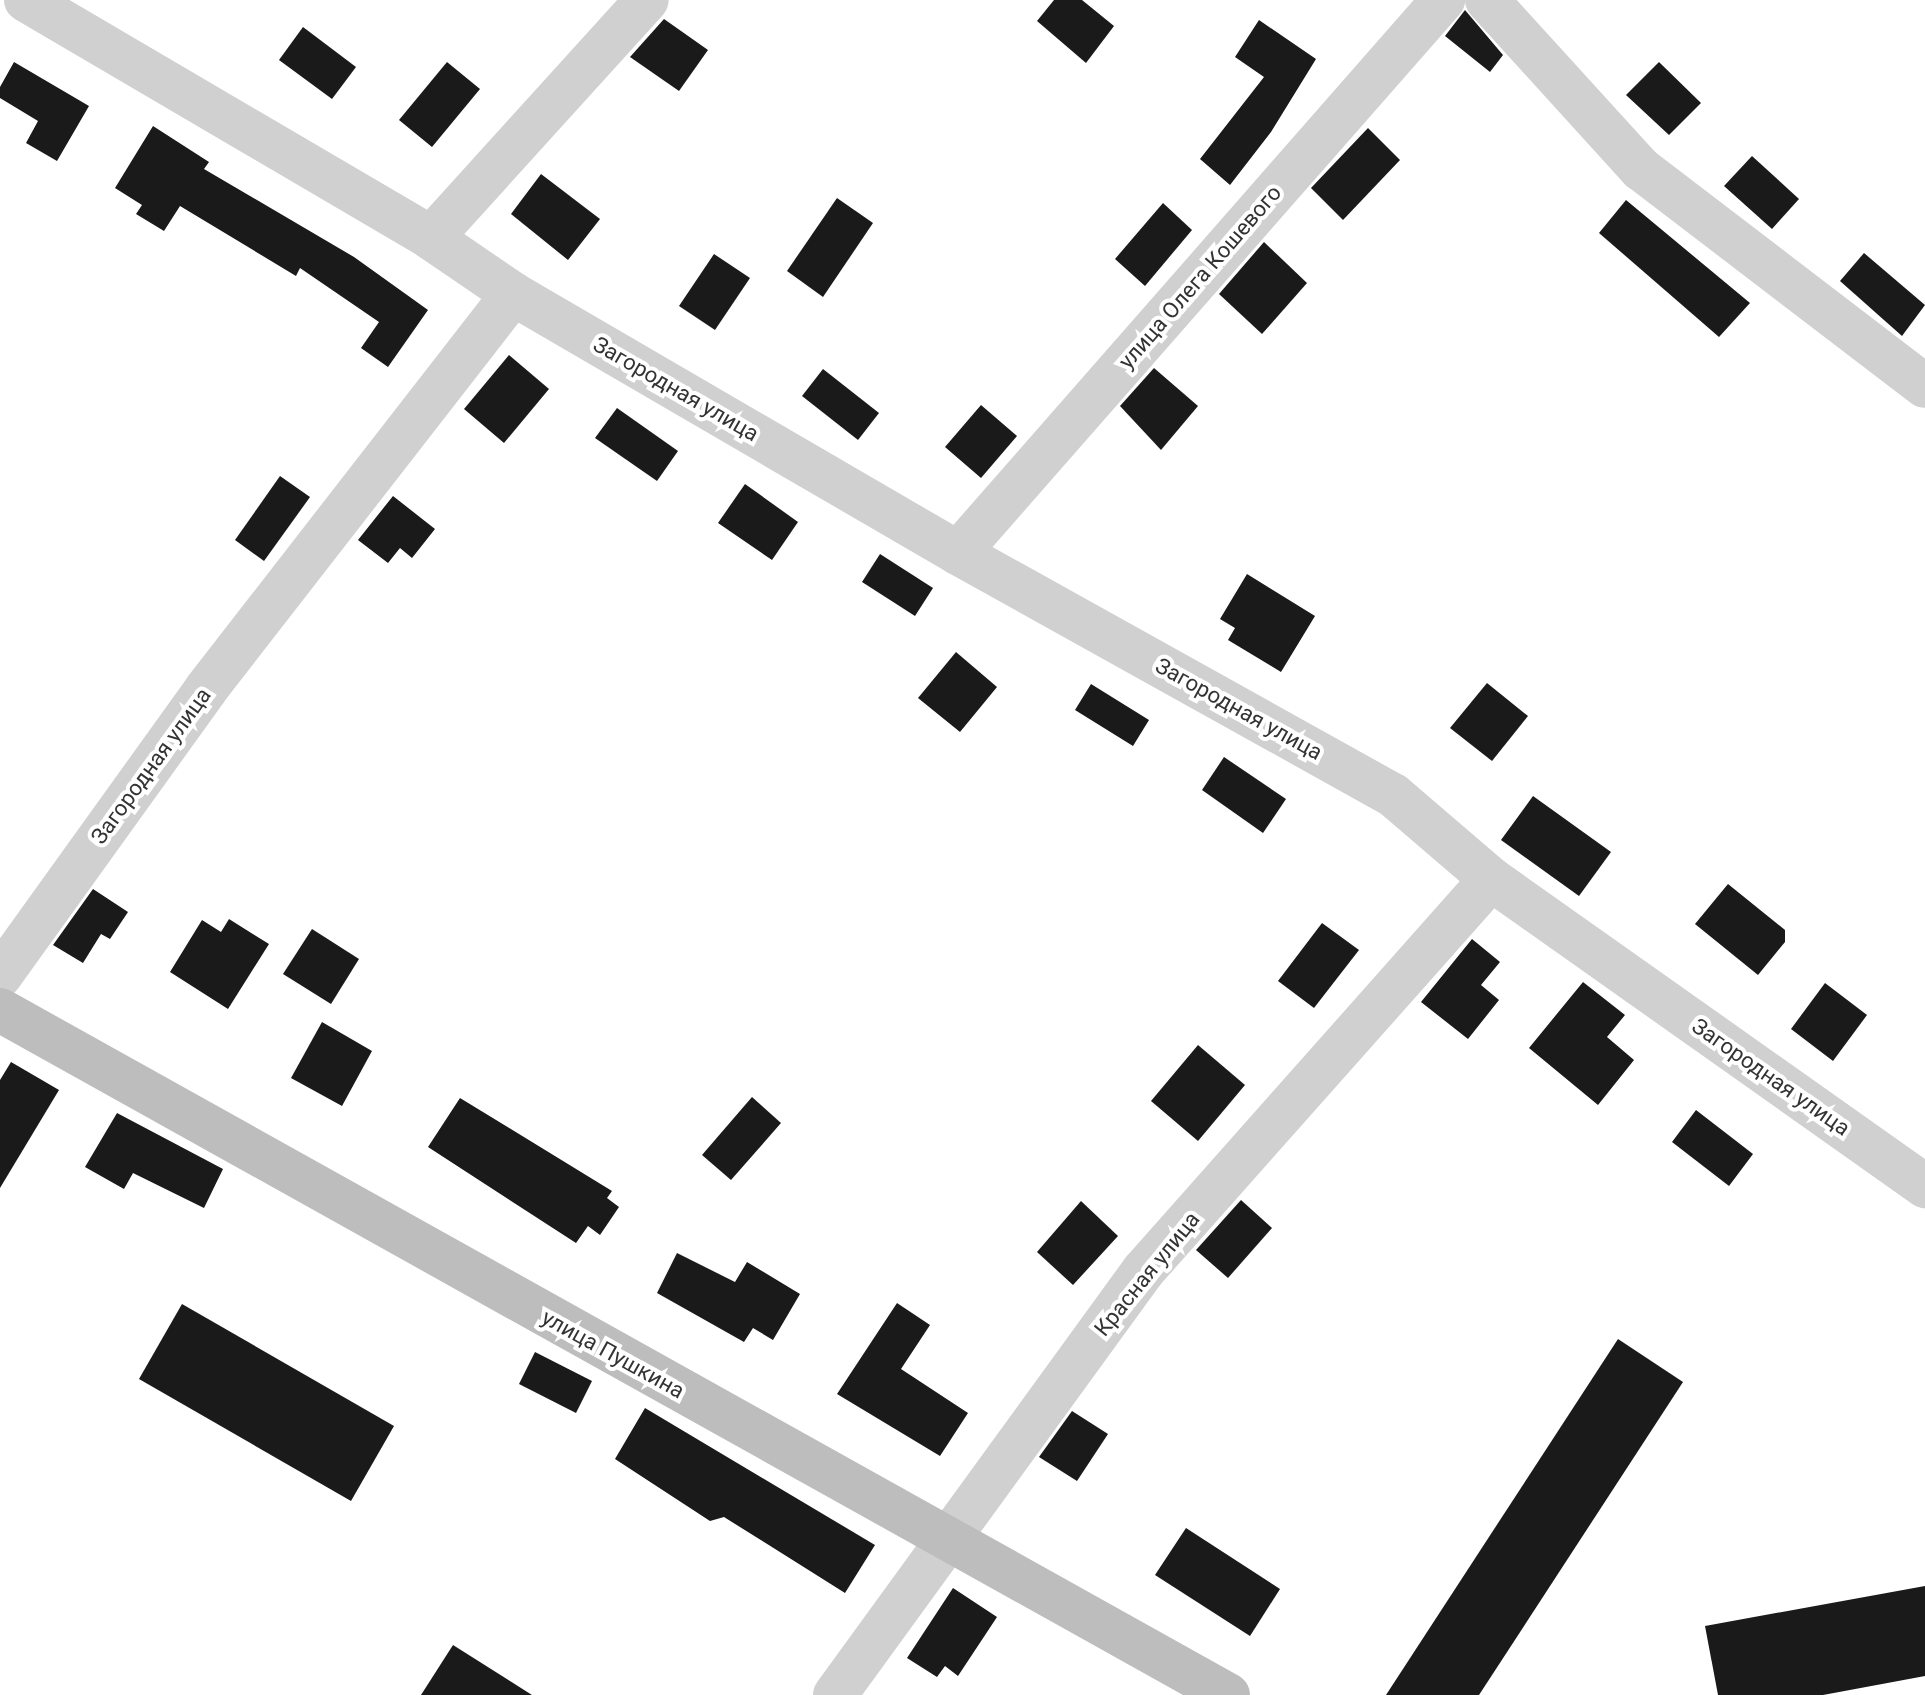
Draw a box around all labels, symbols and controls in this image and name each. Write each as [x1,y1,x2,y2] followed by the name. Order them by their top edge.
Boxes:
[1113,180,1287,374] street label: улица Олега Кошевого
[589,331,763,447] street label: Загородная улица
[1151,652,1327,766] street label: Загородная улица
[85,683,217,849] street label: Загородная улица
[1687,1013,1855,1141] street label: Загородная улица
[1089,1207,1205,1341] street label: Красная улица
[537,1304,689,1404] street label: улица Пушкина

